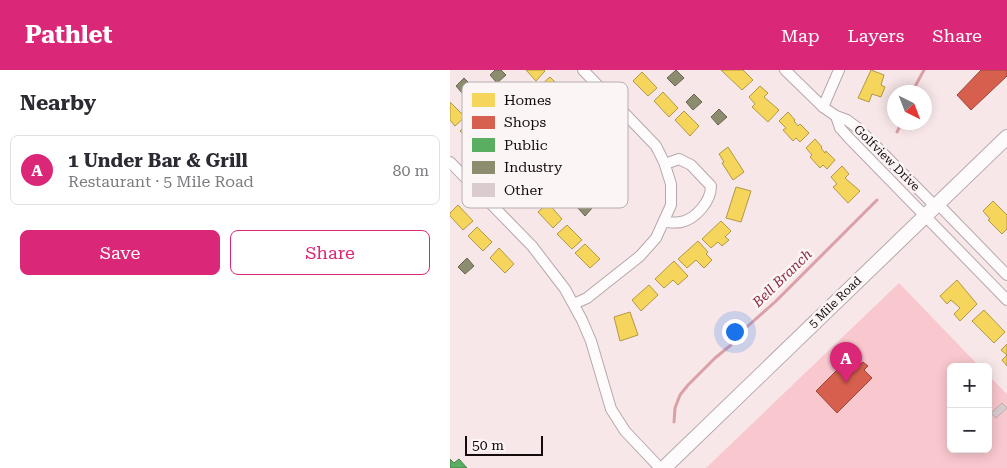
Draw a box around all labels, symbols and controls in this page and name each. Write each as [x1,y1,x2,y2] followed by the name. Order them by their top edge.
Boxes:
[25,21,112,49] text: Pathlet
[781,25,820,46] text: Map
[848,25,904,46] text: Layers
[932,25,982,46] text: Share
[462,82,628,208] legend
[887,85,932,130] north arrow
[20,91,96,115] text: Nearby
[504,92,552,108] text: Homes
[504,114,547,130] text: Shops
[851,122,923,194] street label: Golfview Drive
[504,137,548,153] text: Public
[68,149,248,172] text: 1 Under Bar & Grill
[504,159,563,175] text: Industry
[31,161,43,180] text: A
[392,161,429,180] text: 80 m
[68,172,254,191] text: Restaurant · 5 Mile Road
[504,182,543,198] text: Other
[20,230,220,275] button: Save
[230,230,430,275] button: Share
[748,246,815,311] water label: Bell Branch
[806,273,864,331] street label: 5 Mile Road
[722,319,748,345] your location
[830,342,862,383] pin: A
[947,363,992,453] map controls
[947,363,992,408] button: +
[947,408,992,453] button: −
[465,433,542,456] scale bar
[472,437,504,453] text: 50 m

